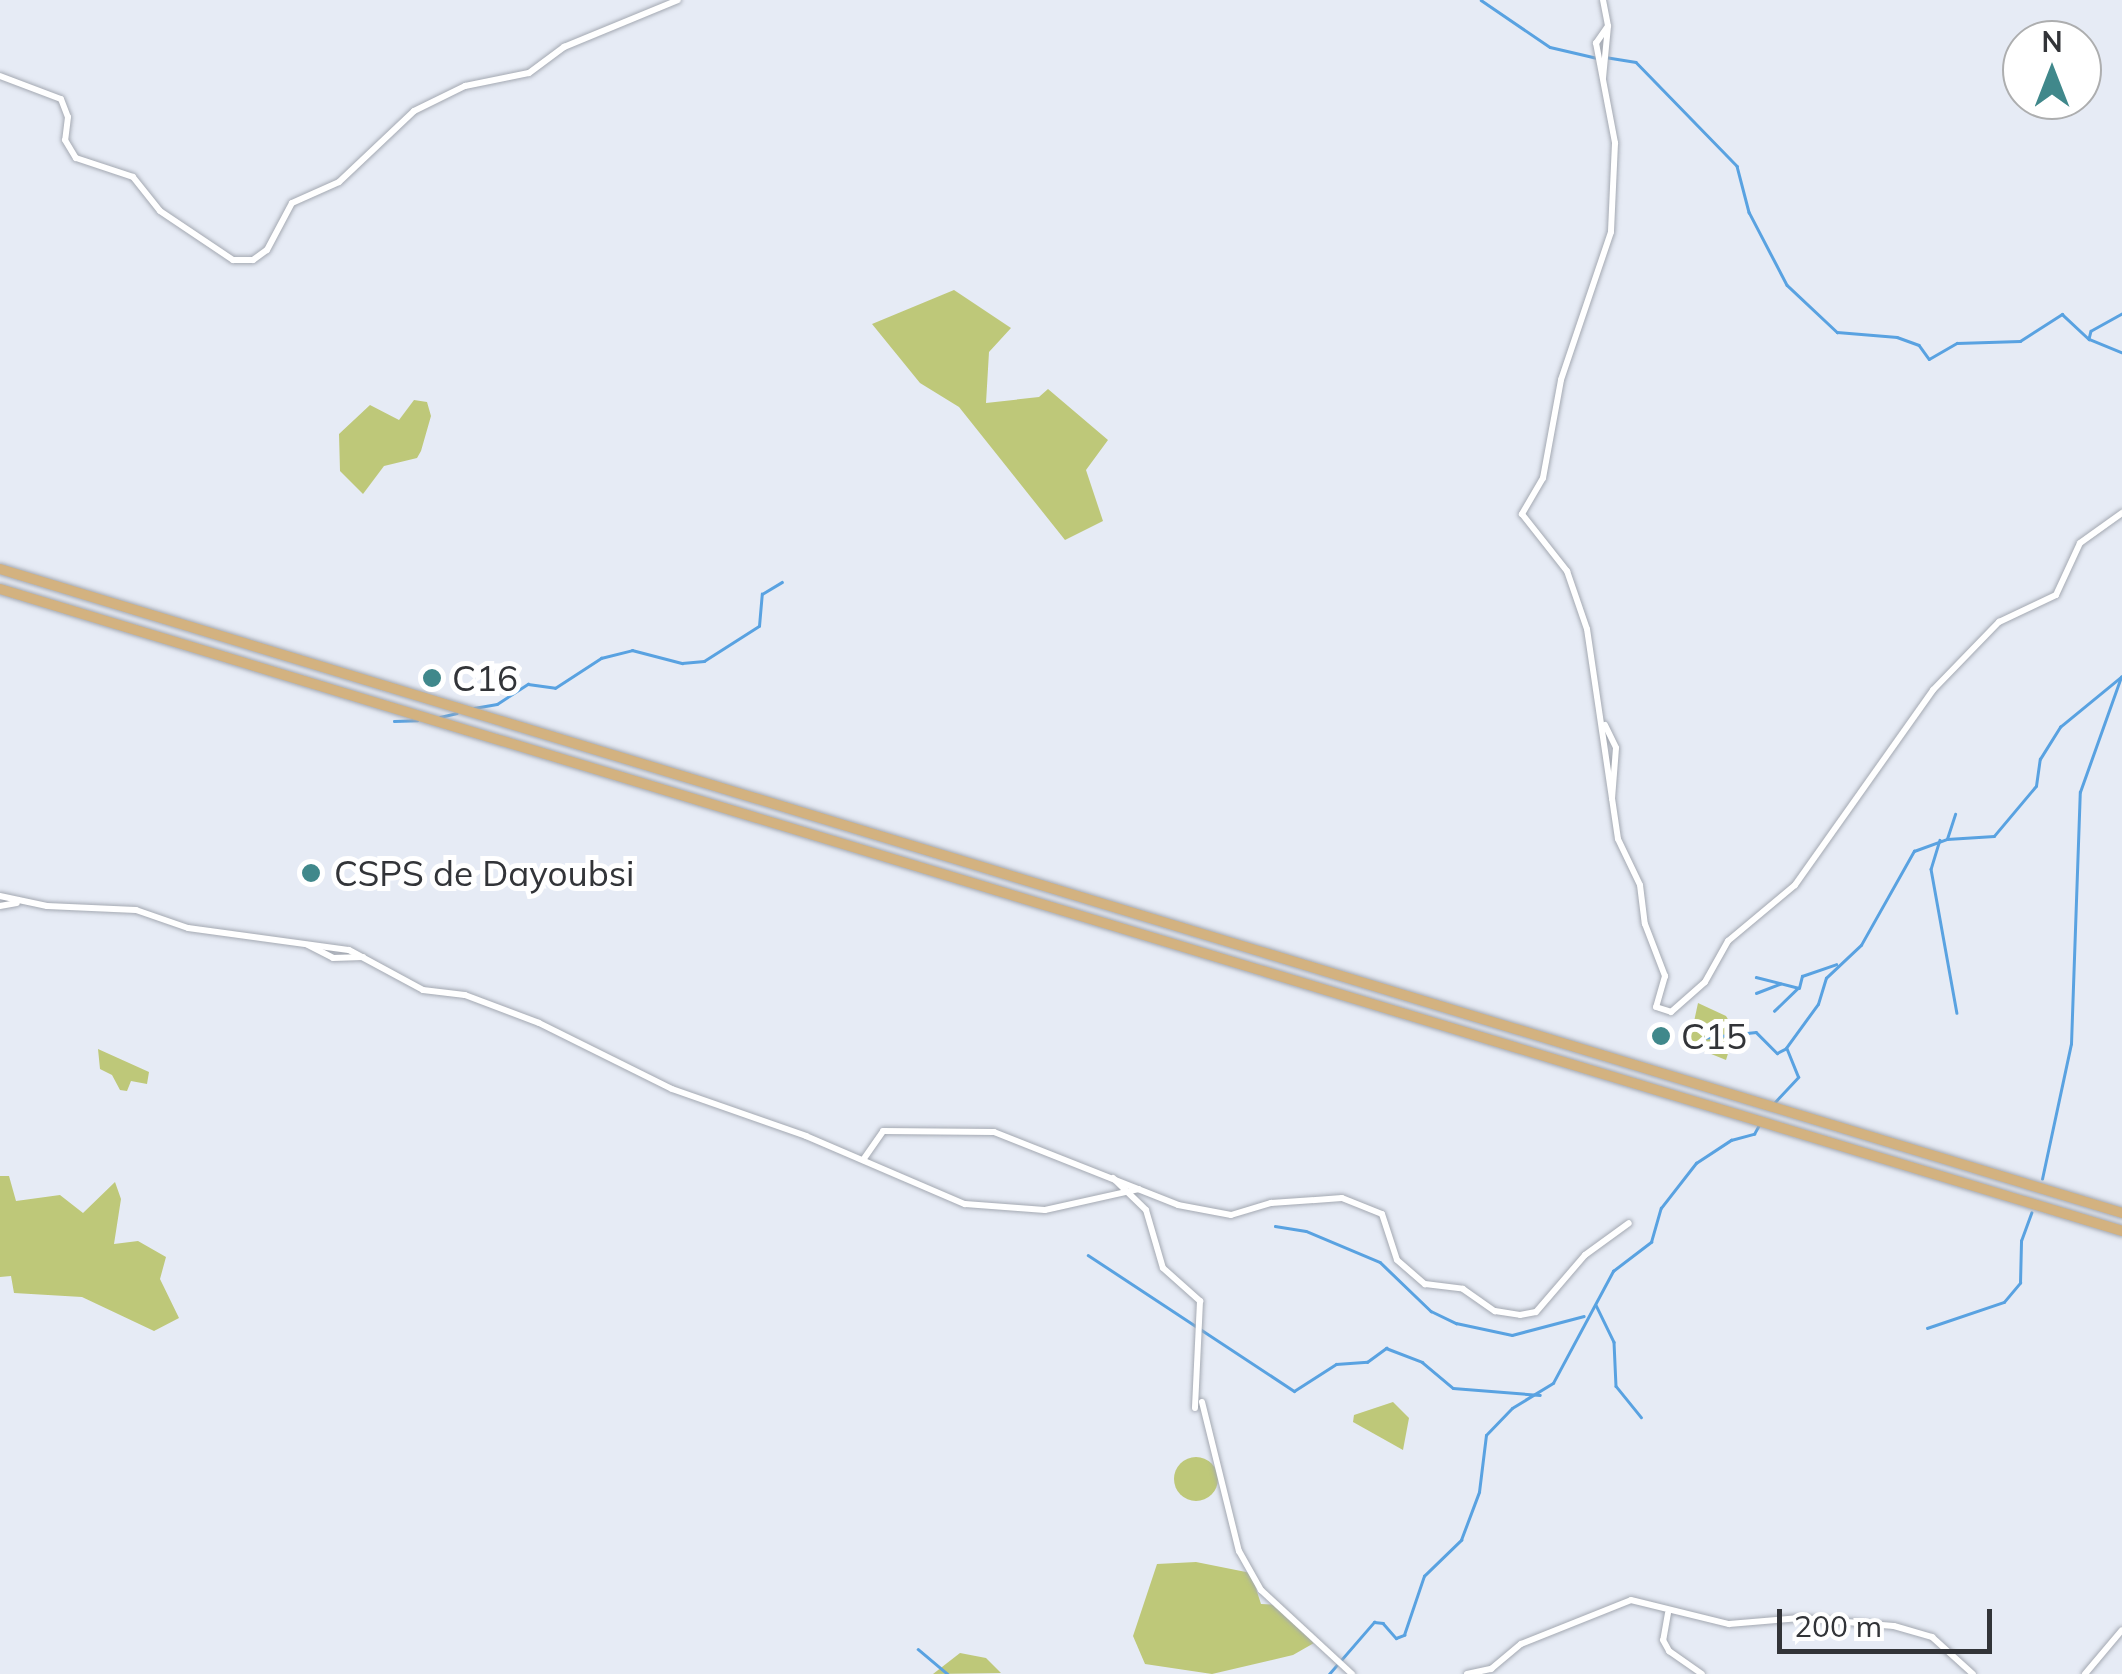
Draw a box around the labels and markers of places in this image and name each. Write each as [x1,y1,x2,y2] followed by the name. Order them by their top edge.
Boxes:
[452,657,518,699] place label: C16
[421,667,443,689] marker: C16
[334,852,634,894] place label: CSPS de Dayoubsi
[298,860,324,886] marker: CSPS de Dayoubsi
[1681,1015,1747,1057] place label: C15
[1650,1025,1672,1047] marker: C15

